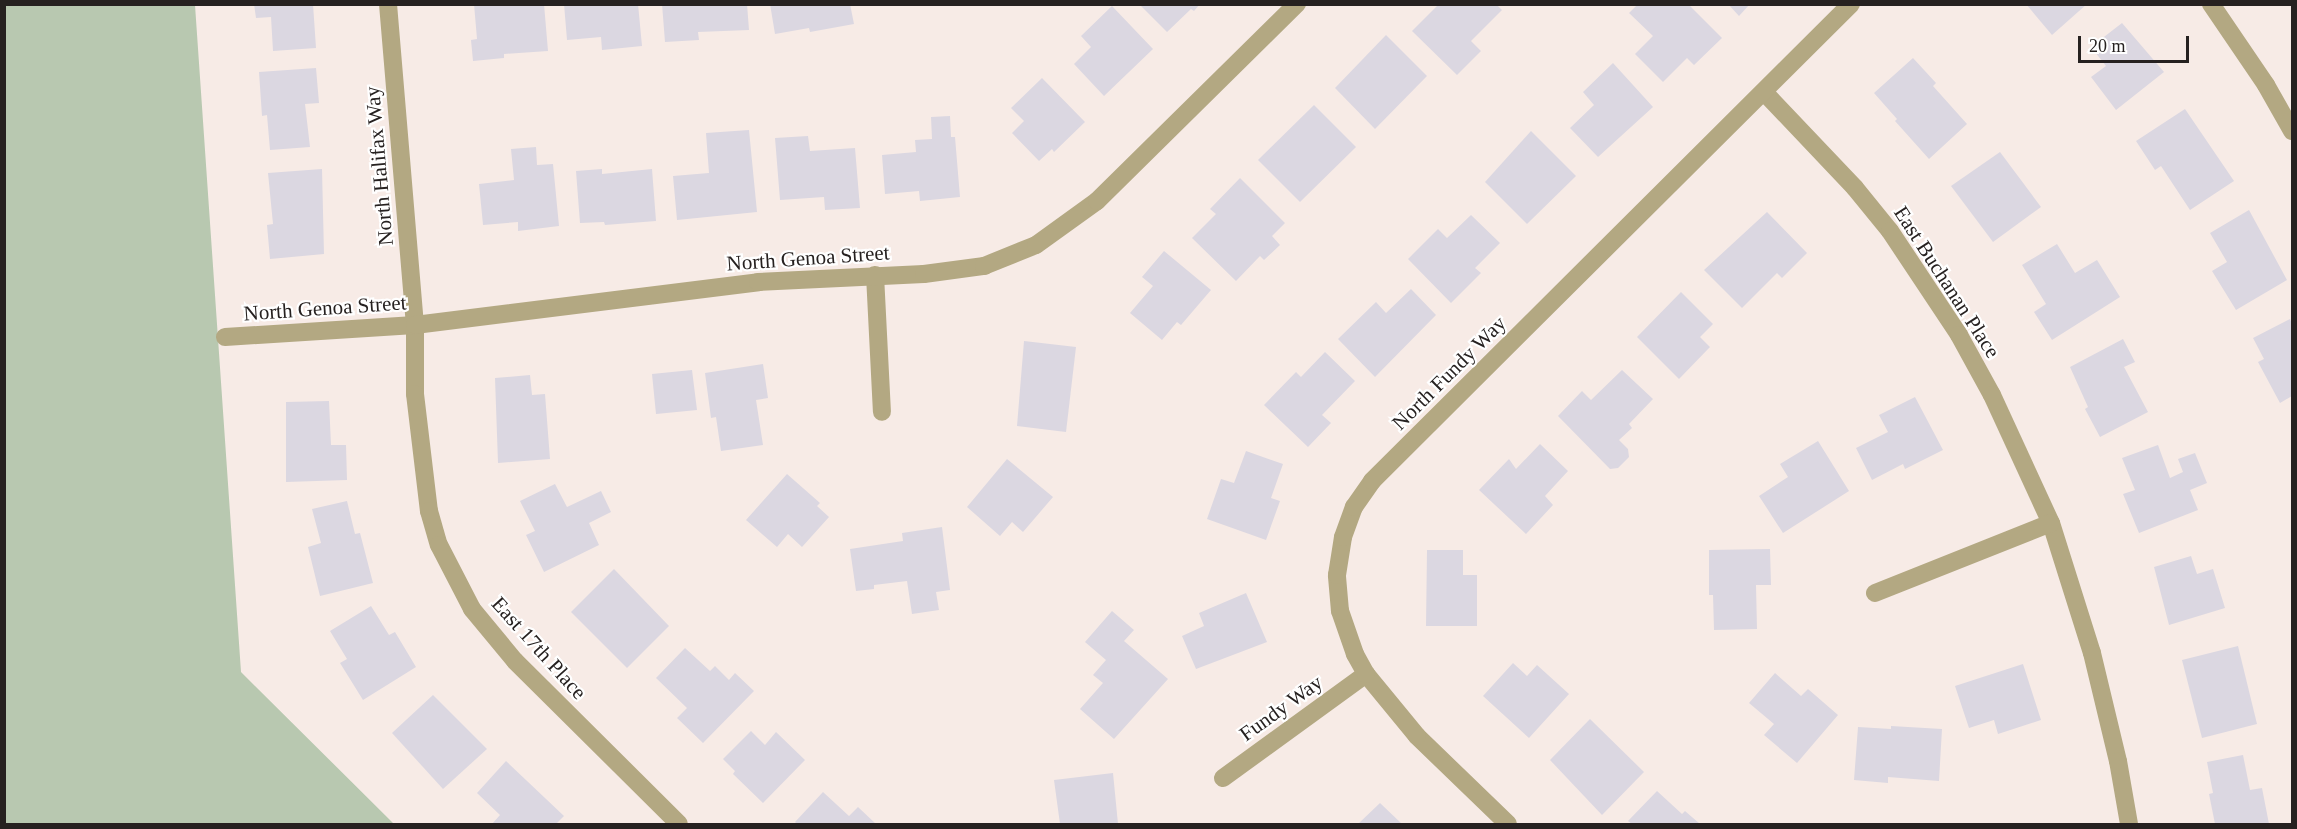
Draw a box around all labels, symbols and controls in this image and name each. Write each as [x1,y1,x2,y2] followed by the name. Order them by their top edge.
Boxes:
[2081,24,2192,62] scale bar
[2089,36,2126,56] text: 20 m
[359,85,399,247] street label: North Halifax Way
[1888,201,2006,363] street label: East Buchanan Place
[726,240,890,276] street label: North Genoa Street
[243,290,407,326] street label: North Genoa Street
[1387,311,1511,435] street label: North Fundy Way
[486,591,592,705] street label: East 17th Place
[1234,669,1328,747] street label: Fundy Way

